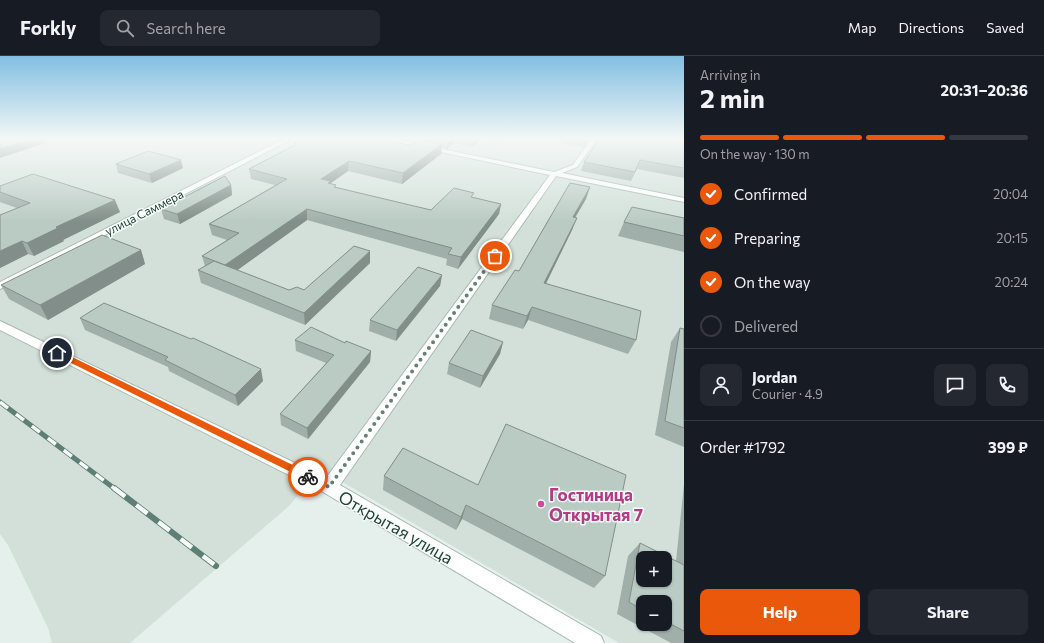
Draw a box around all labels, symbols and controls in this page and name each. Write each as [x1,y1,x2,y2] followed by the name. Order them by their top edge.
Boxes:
[100,10,380,46] search box
[20,16,76,39] text: Forkly
[114,17,136,39] icon: search
[146,19,226,37] text: Search here
[848,19,877,36] text: Map
[899,19,964,36] text: Directions
[986,19,1024,36] text: Saved
[700,67,760,83] text: Arriving in
[941,81,1028,99] text: 20:31–20:36
[700,82,765,113] text: 2 min
[700,146,810,162] text: On the way · 130 m
[700,183,722,205] icon: check
[734,185,807,203] text: Confirmed
[102,186,186,238] street label: улица Саммера
[993,186,1028,202] text: 20:04
[700,227,722,249] icon: check
[734,229,800,247] text: Preparing
[996,230,1028,246] text: 20:15
[478,239,512,273] pin
[484,245,506,267] icon: bag
[700,271,722,293] icon: check
[734,273,811,291] text: On the way
[994,274,1028,290] text: 20:24
[734,317,798,335] text: Delivered
[40,336,74,370] pin
[46,342,68,364] icon: home
[700,364,742,406] button: person
[934,364,976,406] button: chat
[986,364,1028,406] button: phone
[752,368,797,386] text: Jordan
[752,386,823,402] text: Courier · 4.9
[700,438,785,456] text: Order #1792
[988,438,1028,456] text: 399 ₽
[288,457,328,497] courier
[297,466,319,488] icon: bike
[549,484,643,525] place label: Гостиница Открытая 7
[335,486,457,568] street label: Открытая улица
[536,499,546,509] marker: Гостиница Открытая 7
[636,551,672,631] map controls
[636,551,672,587] button: +
[700,589,860,635] button: Help
[868,589,1028,635] button: Share
[636,595,672,631] button: −

